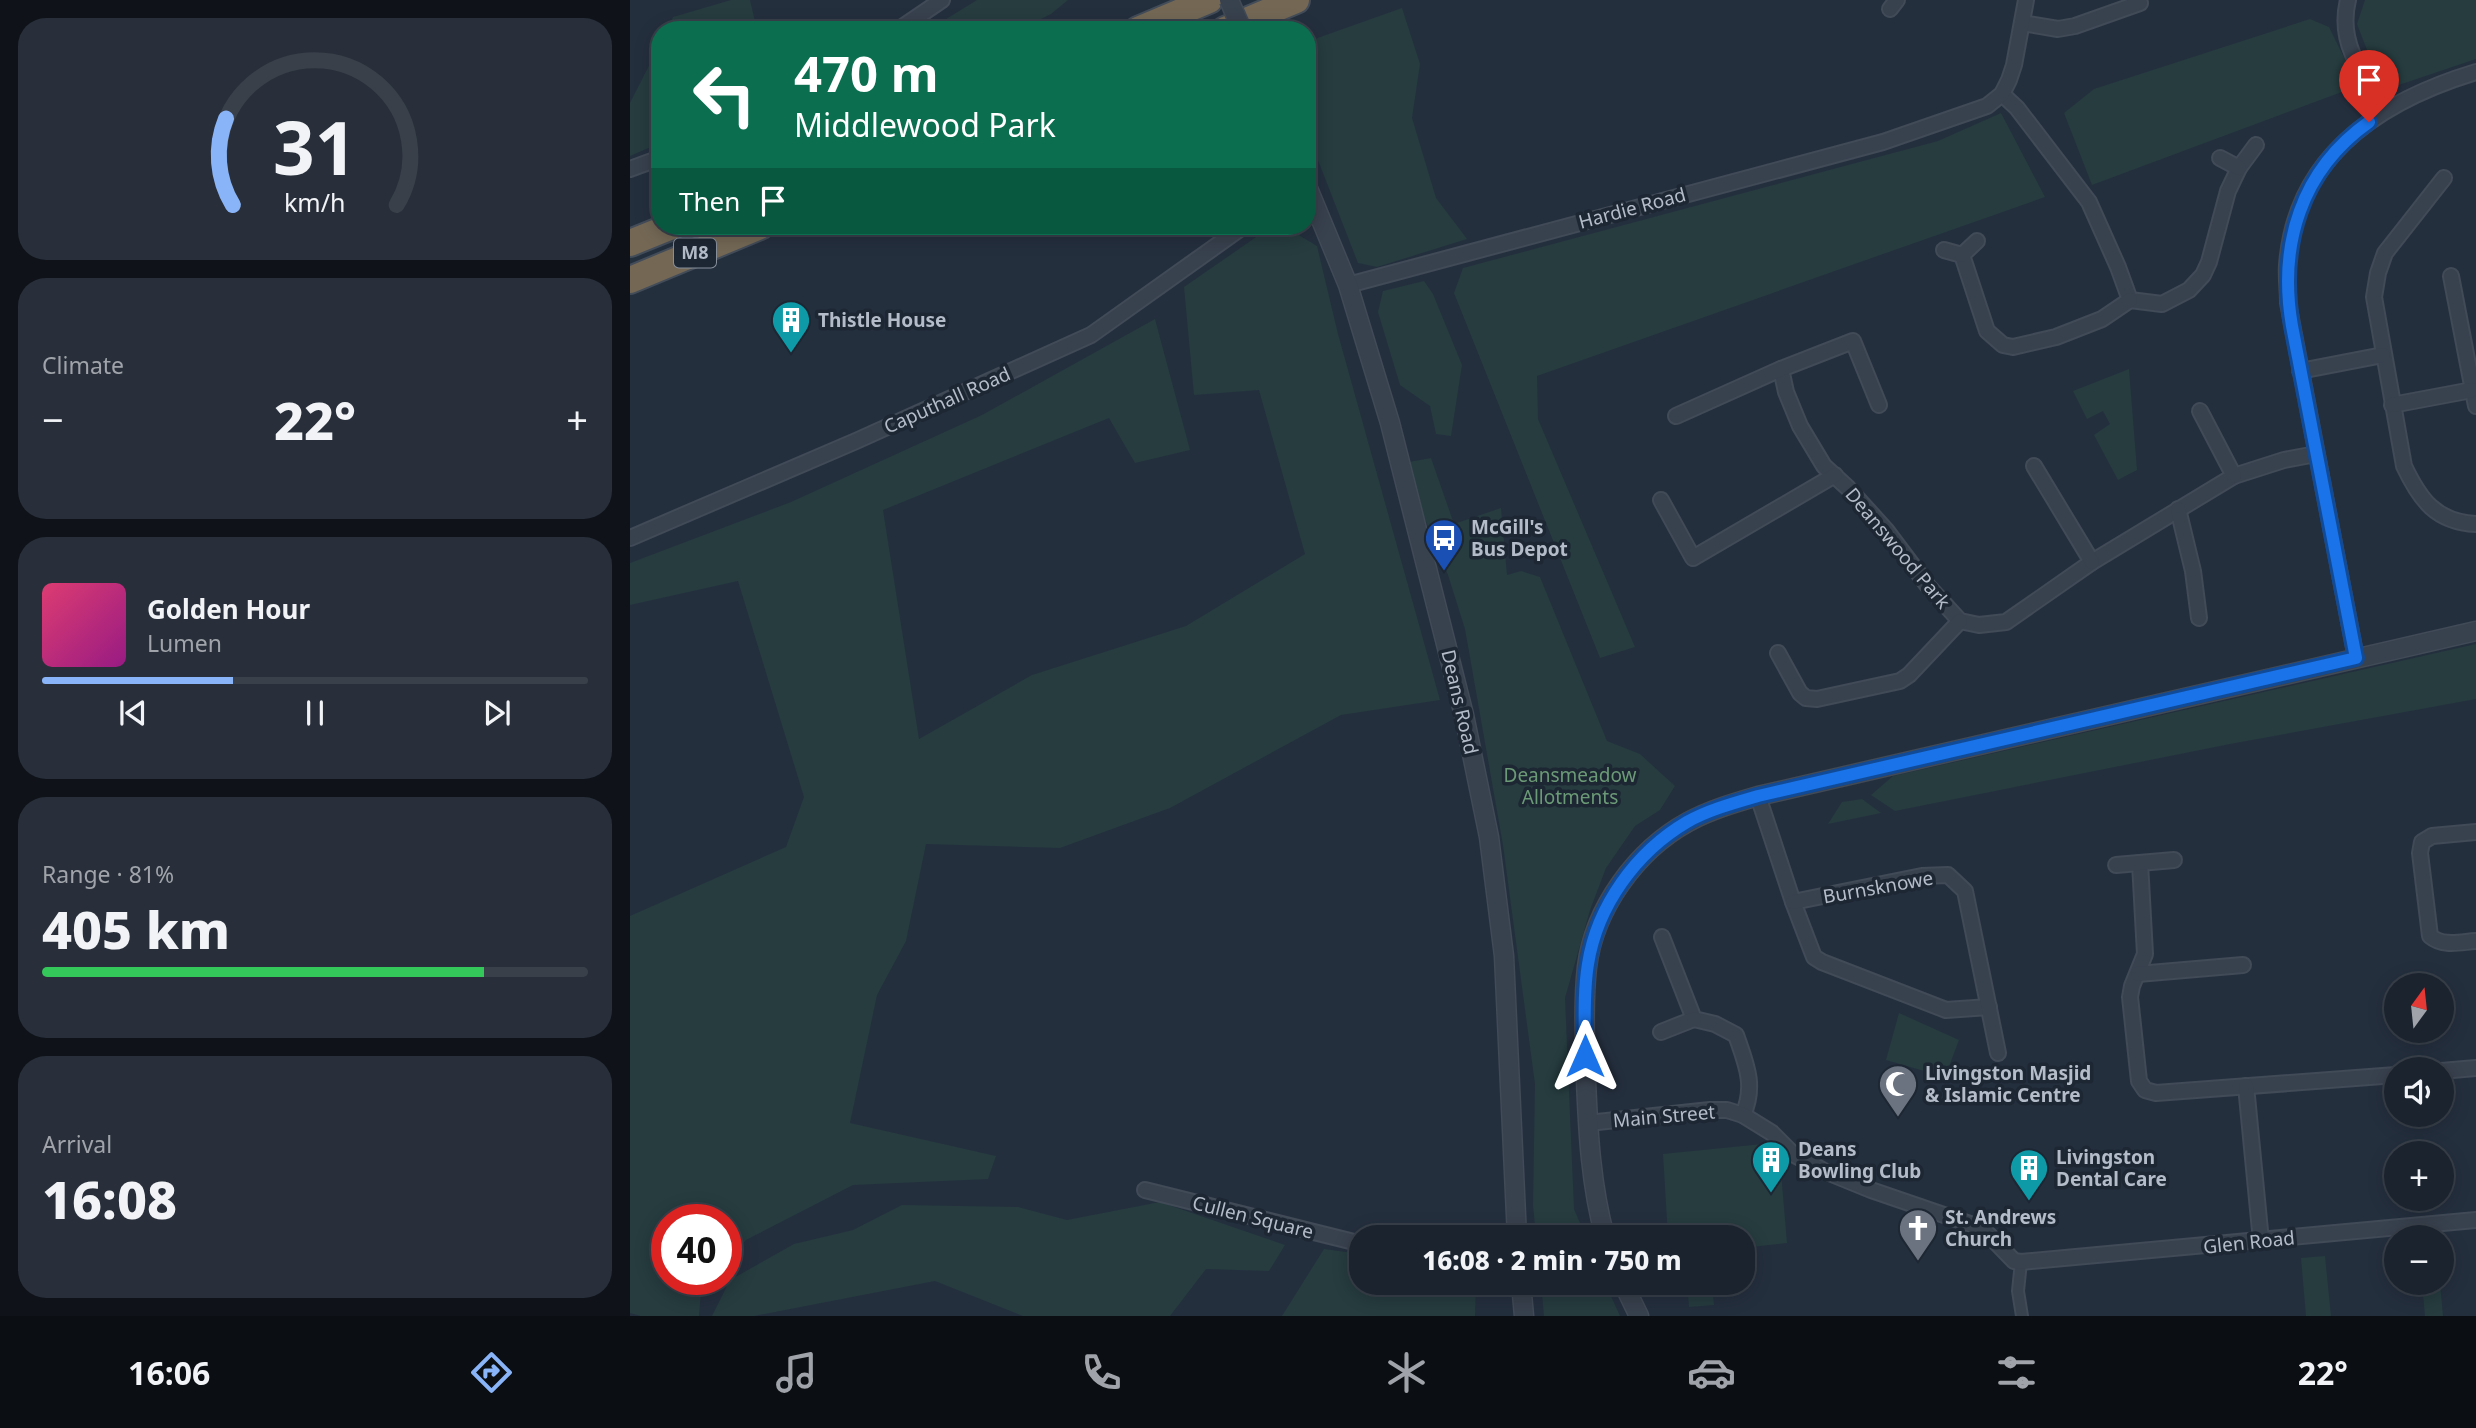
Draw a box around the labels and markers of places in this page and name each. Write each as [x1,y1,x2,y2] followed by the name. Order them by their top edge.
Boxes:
[2339,50,2399,122] pin
[770,299,812,354] building icon: Thistle House
[818,307,946,333] place label: Thistle House
[1471,514,1568,562] place label: McGill's Bus Depot
[1423,517,1465,572] bus stop icon: McGill's Bus Depot
[1925,1060,2091,1108] place label: Livingston Masjid & Islamic Centre
[1877,1063,1919,1118] mosque icon: Livingston Masjid & Islamic Centre
[1798,1136,1921,1184] place label: Deans Bowling Club
[1750,1139,1792,1194] building icon: Deans Bowling Club
[2056,1144,2167,1192] place label: Livingston Dental Care
[2008,1147,2050,1202] building icon: Livingston Dental Care
[1945,1204,2056,1252] place label: St. Andrews Church
[1897,1207,1939,1262] church icon: St. Andrews Church

